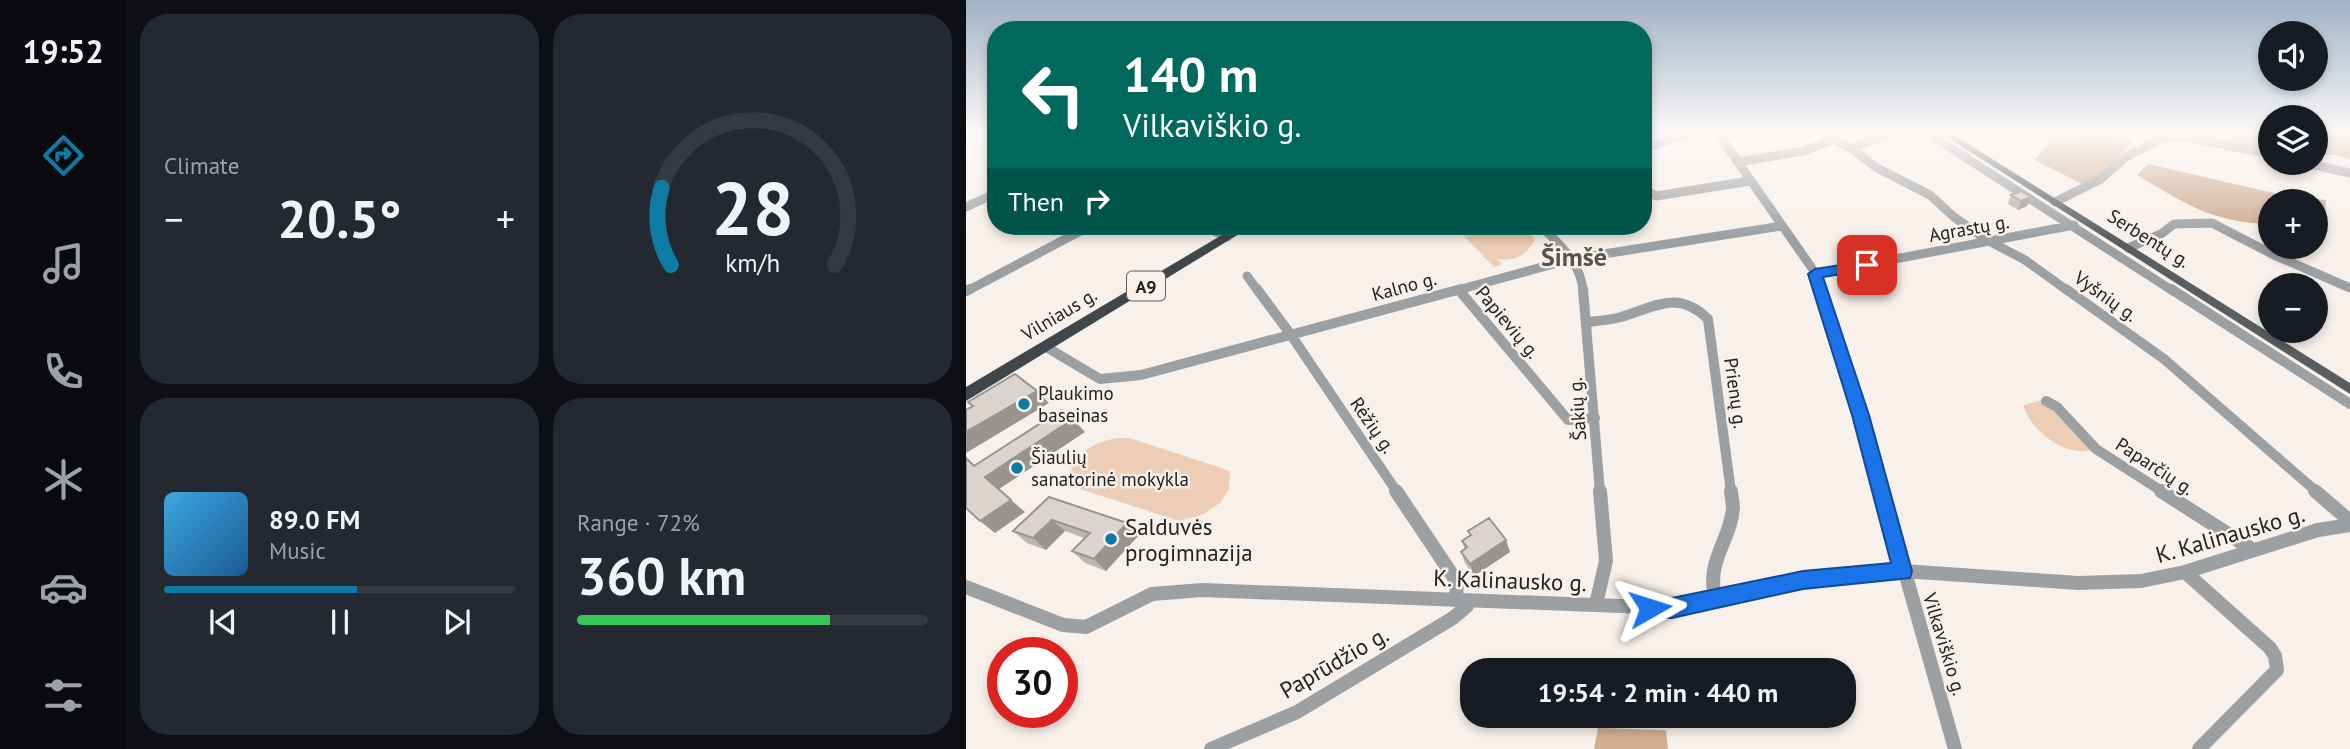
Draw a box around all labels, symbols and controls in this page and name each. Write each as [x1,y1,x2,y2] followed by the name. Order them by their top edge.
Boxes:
[2258,21,2328,343] map controls
[2258,21,2328,91] button: sound
[22,30,104,72] text: 19:52
[1123,42,1258,106] text: 140 m
[1008,49,1099,140] icon: left
[1123,104,1301,146] text: Vilkaviškio g.
[2258,105,2328,175] button: layers
[39,131,88,180] icon: directions
[164,151,239,180] text: Climate
[711,161,794,255] text: 28
[1078,182,1116,220] icon: right
[278,185,401,252] text: 20.5°
[1008,185,1064,218] text: Then
[2258,189,2328,259] button: +
[164,194,183,243] text: −
[496,194,515,243] text: +
[2103,203,2195,273] street label: Serbentų g.
[1927,209,2011,247] street label: Agrastų g.
[1837,235,1897,295] pin
[39,239,88,288] icon: music
[1541,240,1607,273] district label: Šimšė
[1848,246,1886,284] icon: arrive
[725,247,780,279] text: km/h
[2069,265,2142,327] street label: Vyšnių g.
[1369,266,1439,306] street label: Kalno g.
[1127,272,1165,300] road number: A9
[2258,273,2328,343] button: −
[1471,281,1545,363] street label: Papievių g.
[1016,282,1101,346] street label: Vilniaus g.
[39,347,88,396] icon: phone
[1719,356,1753,430] street label: Prienų g.
[1563,377,1591,441] street label: Šakių g.
[1038,381,1114,427] place label: Plaukimo baseinas
[1345,392,1401,458] street label: Rėžių g.
[1016,396,1032,412] marker: Plaukimo baseinas
[2111,432,2199,500] street label: Paparčių g.
[1031,445,1189,491] place label: Šiaulių sanatorinė mokykla
[39,455,88,504] icon: climate
[1009,460,1025,476] marker: Šiaulių sanatorinė mokykla
[2152,499,2308,569] street label: K. Kalinausko g.
[269,503,360,536] text: 89.0 FM
[577,508,700,537] text: Range · 72%
[1125,512,1253,567] place label: Salduvės progimnazija
[1103,531,1119,547] marker: Salduvės progimnazija
[269,536,326,565] text: Music
[577,542,746,609] text: 360 km
[39,563,88,612] icon: car
[1433,563,1587,597] street label: K. Kalinausko g.
[1613,571,1687,645] position arrow
[1918,589,1972,698] street label: Vilkaviškio g.
[204,603,242,641] icon: previous
[321,603,359,641] icon: pause
[438,603,476,641] icon: next
[1274,619,1394,705] street label: Paprūdžio g.
[987,637,1078,728] speed limit sign: 30
[39,671,88,720] icon: filters
[1538,676,1778,709] text: 19:54 · 2 min · 440 m

